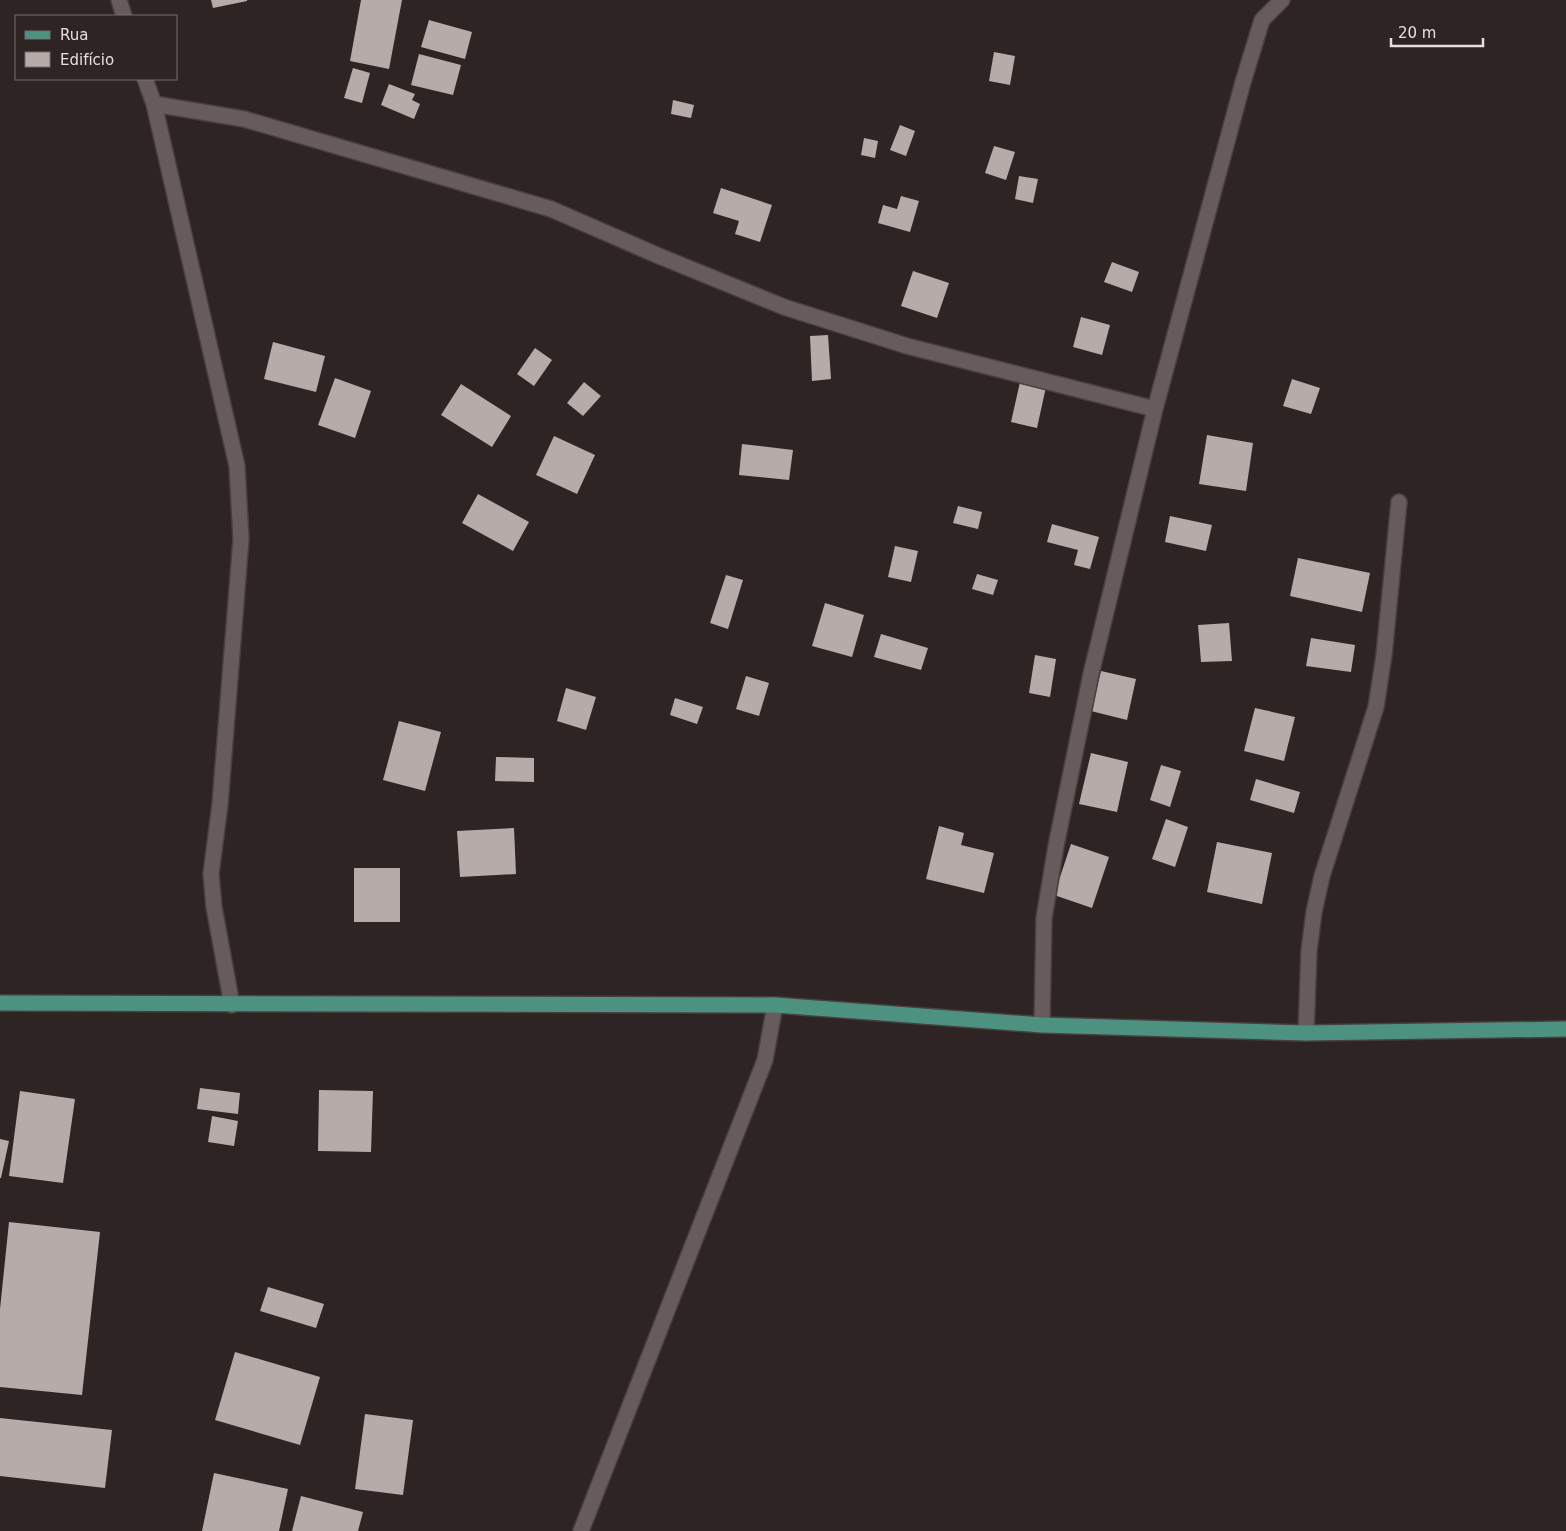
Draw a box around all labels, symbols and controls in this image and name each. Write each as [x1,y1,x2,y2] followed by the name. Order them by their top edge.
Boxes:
[15,15,178,80] legend
[1391,15,1484,47] scale bar
[1398,24,1436,42] text: 20 m
[60,26,88,44] text: Rua
[60,51,114,69] text: Edifício

